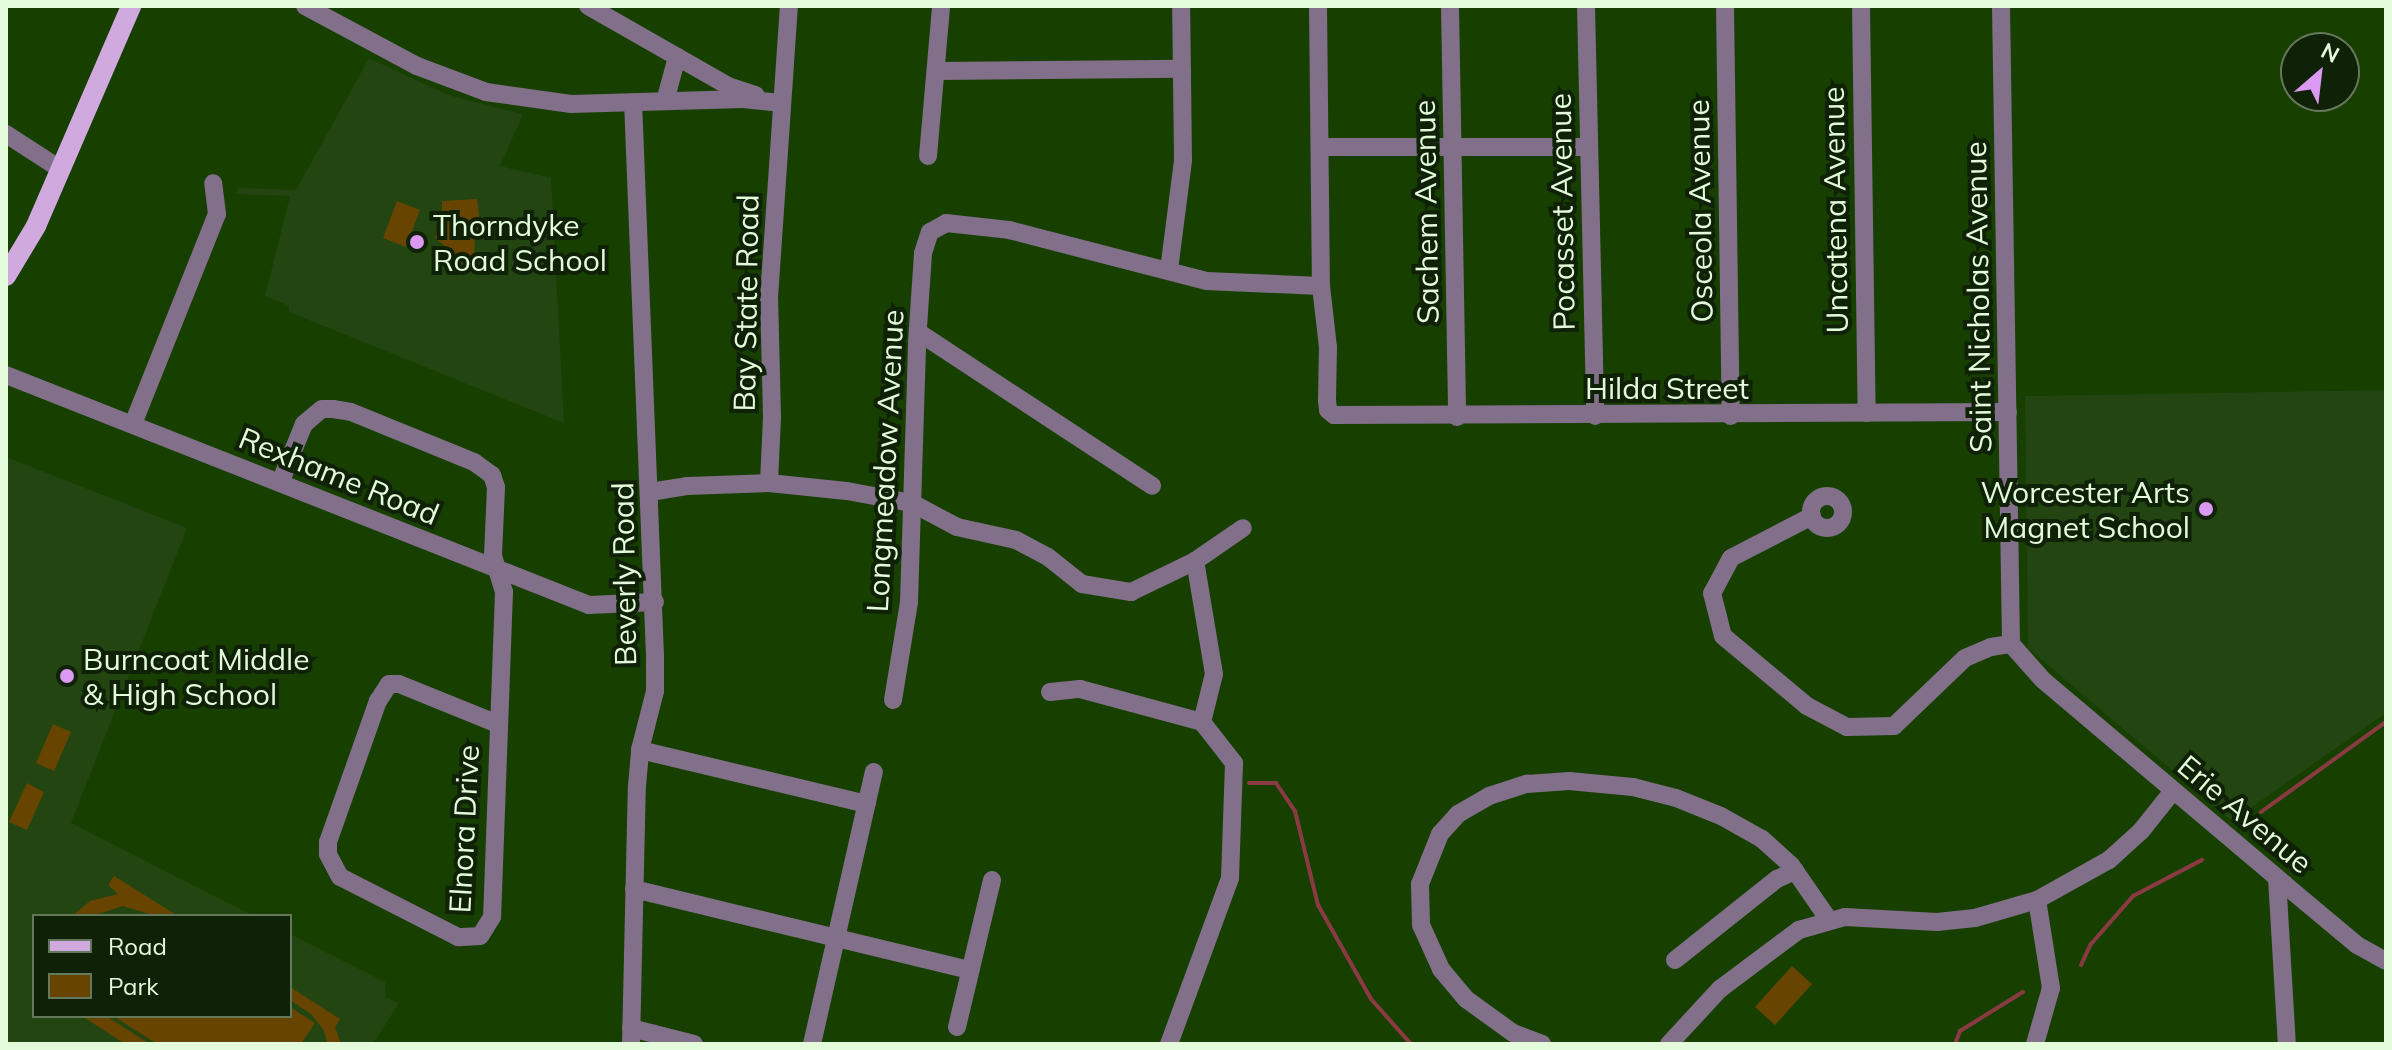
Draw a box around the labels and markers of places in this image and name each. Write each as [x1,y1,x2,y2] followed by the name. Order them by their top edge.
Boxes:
[433,207,607,278] place label: Thorndyke Road School
[408,233,426,251] marker: Thorndyke Road School
[1980,474,2190,544] place label: Worcester Arts Magnet School
[2197,500,2215,518] marker: Worcester Arts Magnet School
[83,641,310,712] place label: Burncoat Middle & High School
[58,667,76,685] marker: Burncoat Middle & High School

